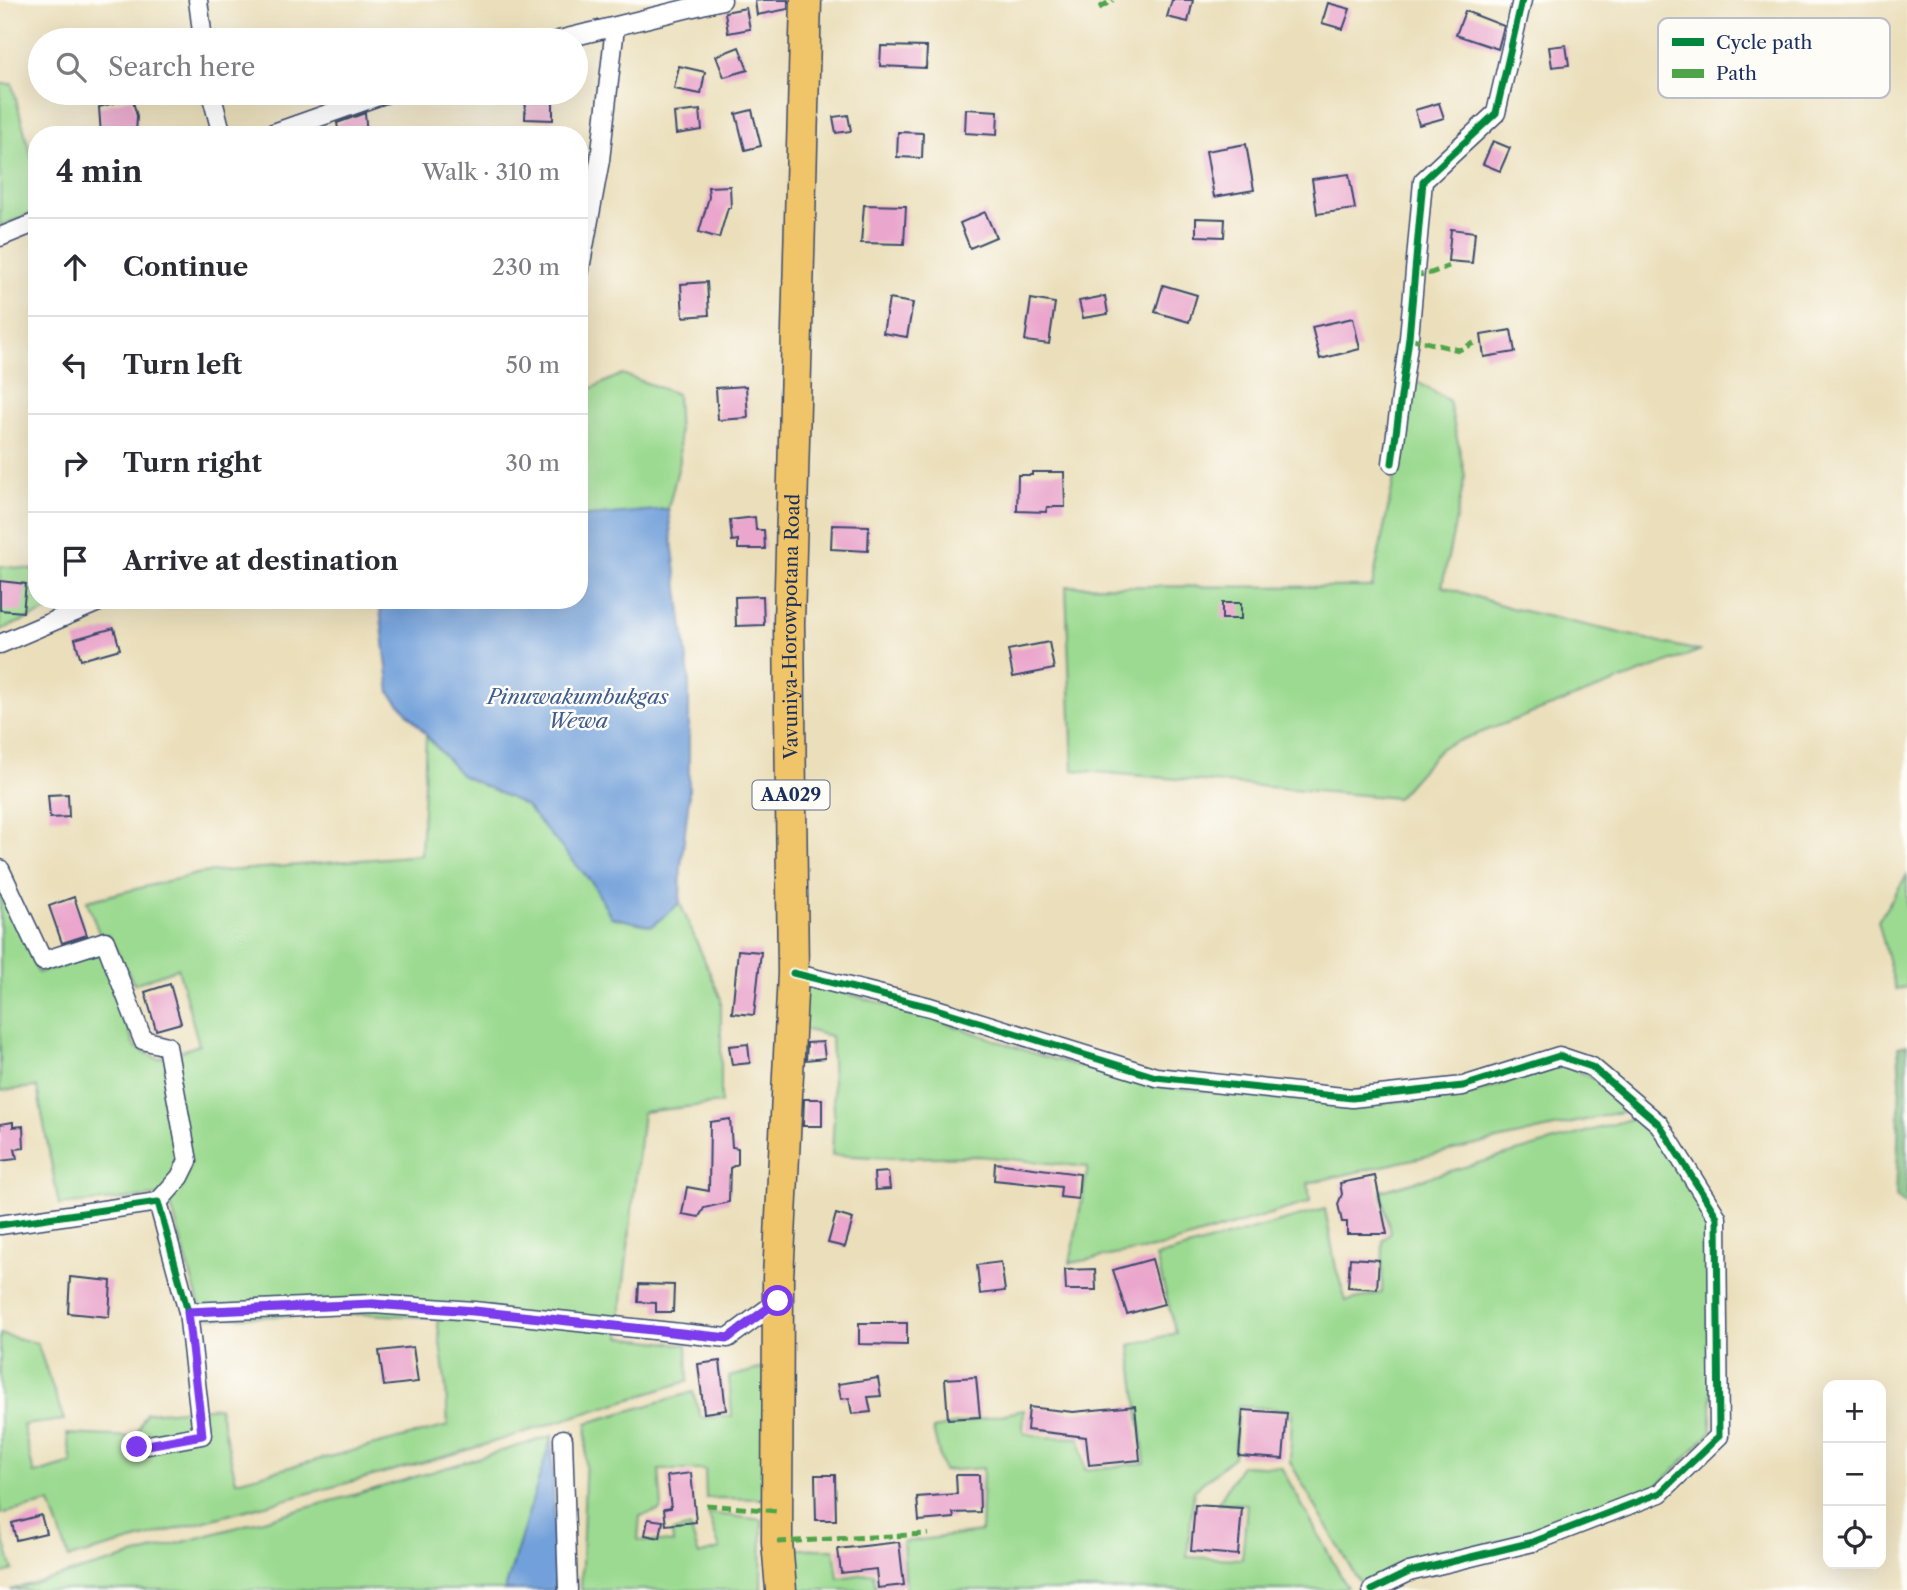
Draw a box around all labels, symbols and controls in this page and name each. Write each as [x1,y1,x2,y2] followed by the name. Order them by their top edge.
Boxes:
[1658,18,1890,98] legend
[28,28,588,105] search box
[1716,31,1812,54] text: Cycle path
[52,48,90,86] icon: search
[108,51,255,83] text: Search here
[1716,62,1757,85] text: Path
[56,153,142,190] text: 4 min
[422,158,560,186] text: Walk · 310 m
[56,248,94,286] icon: ahead
[123,251,248,283] text: Continue
[492,253,560,281] text: 230 m
[56,346,94,384] icon: left
[123,349,242,381] text: Turn left
[505,351,560,379] text: 50 m
[56,444,94,482] icon: right
[123,447,262,479] text: Turn right
[505,449,560,477] text: 30 m
[778,493,805,761] street label: Vavuniya-Horowpotana Road
[56,542,94,580] icon: arrive
[123,545,398,577] text: Arrive at destination
[485,684,669,733] water label: Pinuwakumbukgas Wewa
[752,780,830,810] road number: AA029
[762,1285,793,1316] route start
[1823,1380,1886,1569] map controls
[1823,1380,1886,1443] button: +
[121,1431,152,1462] route end
[1823,1443,1886,1506] button: −
[1823,1506,1886,1569] button: locate

